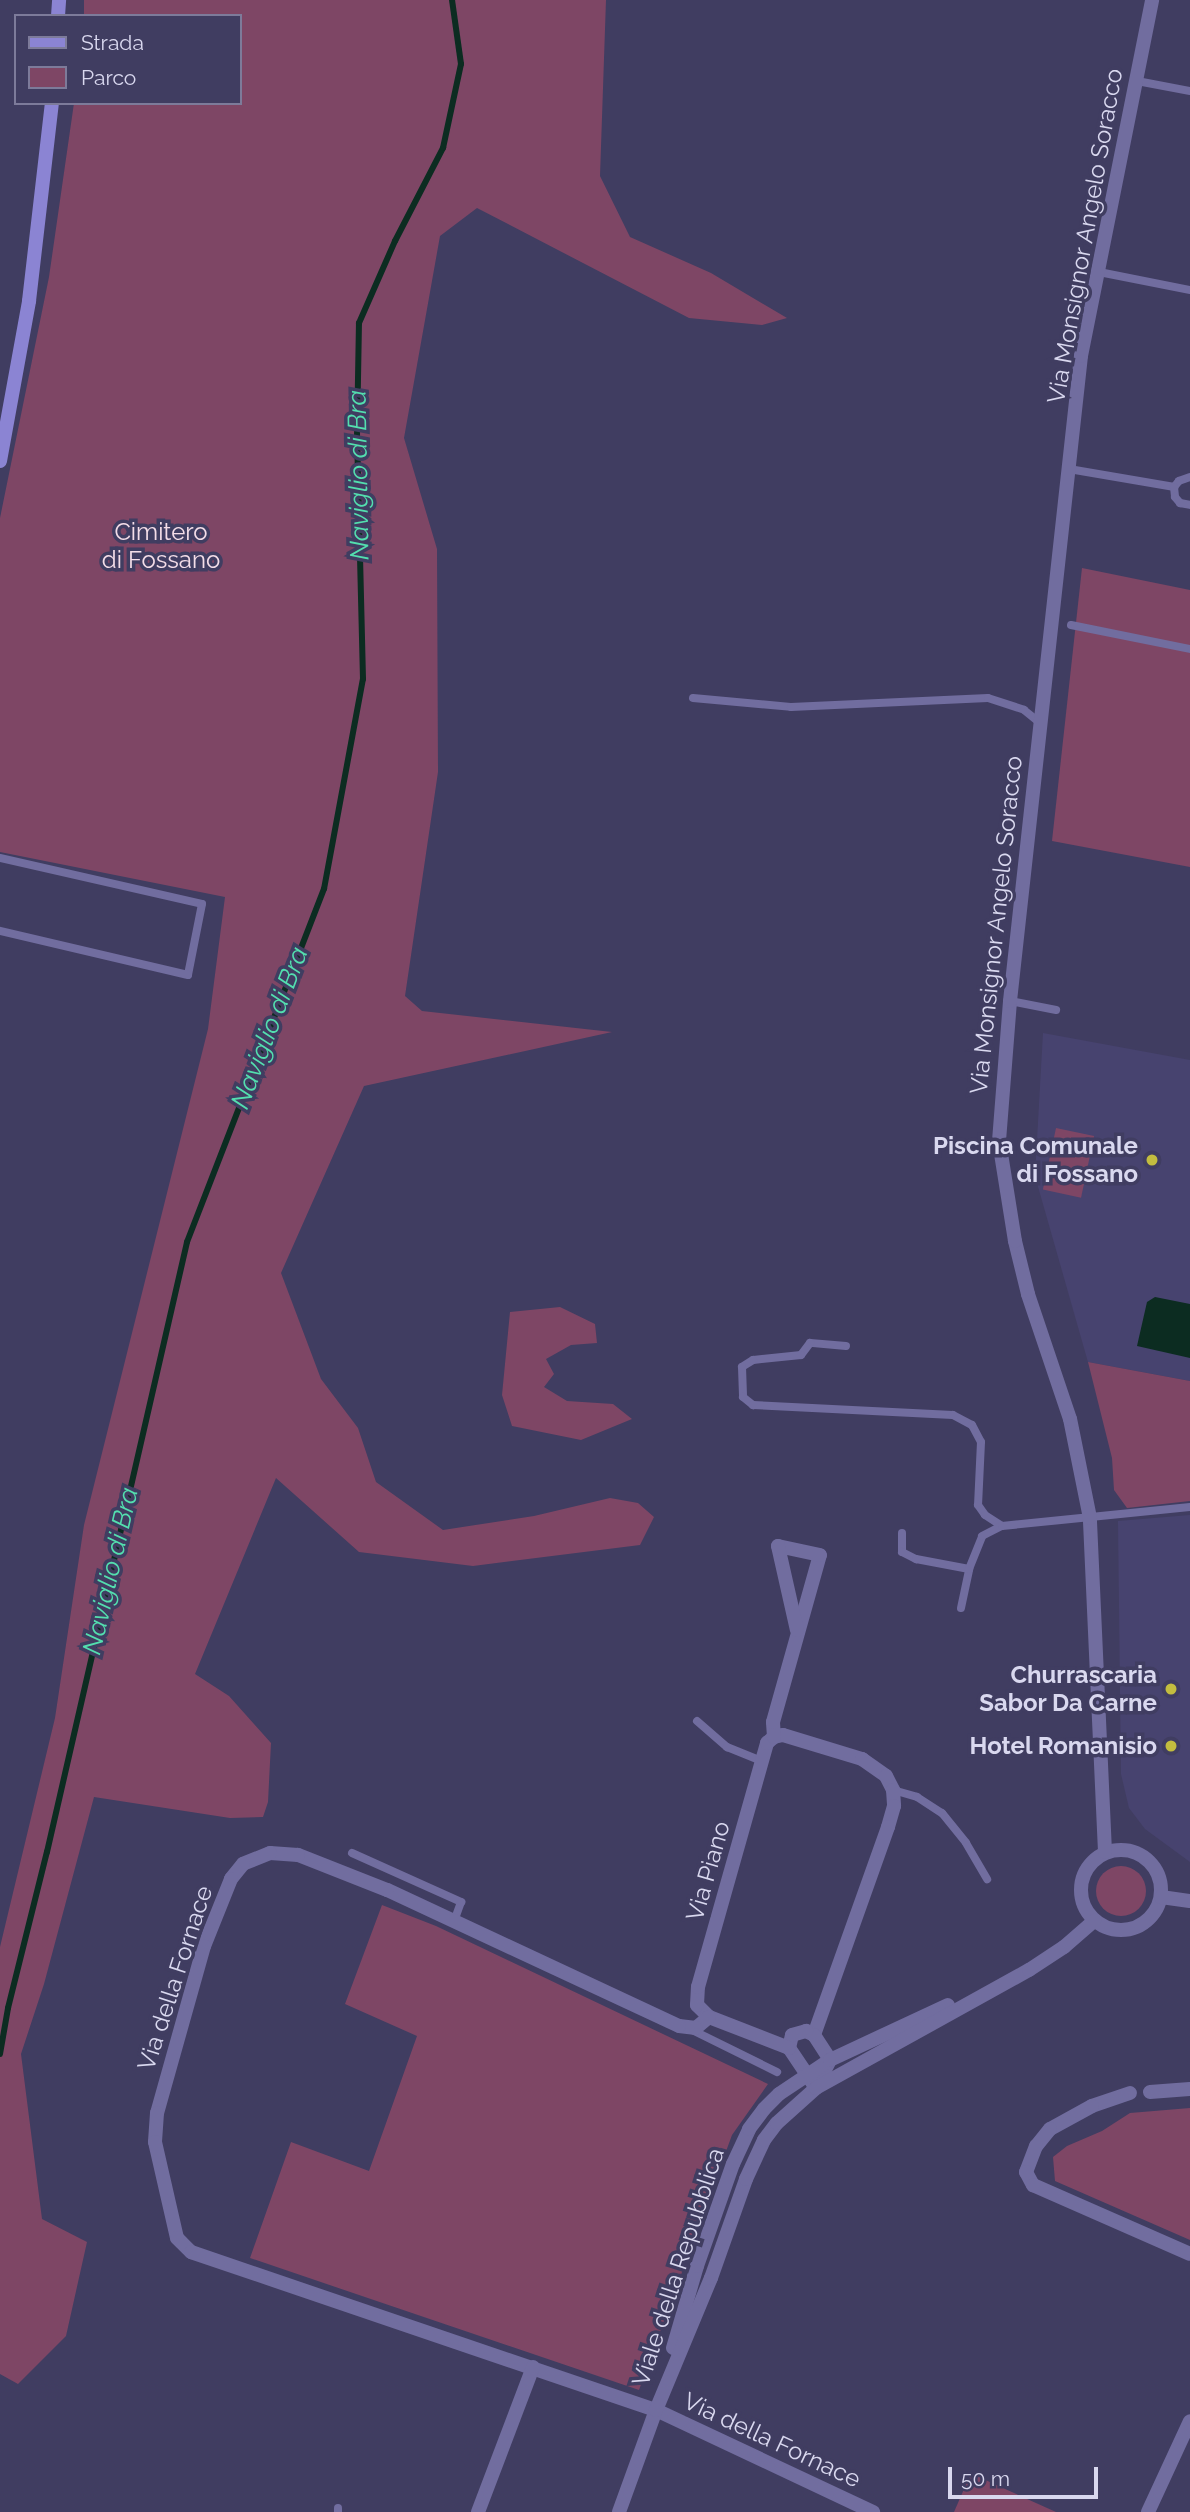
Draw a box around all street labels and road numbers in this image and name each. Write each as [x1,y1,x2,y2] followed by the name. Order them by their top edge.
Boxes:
[1041,66,1129,406] street label: Via Monsignor Angelo Soracco
[964,754,1028,1096] street label: Via Monsignor Angelo Soracco
[680,1818,736,1924] street label: Via Piano
[132,1882,218,2074] street label: Via della Fornace
[626,2144,730,2390] street label: Viale della Repubblica
[679,2386,865,2494] street label: Via della Fornace

